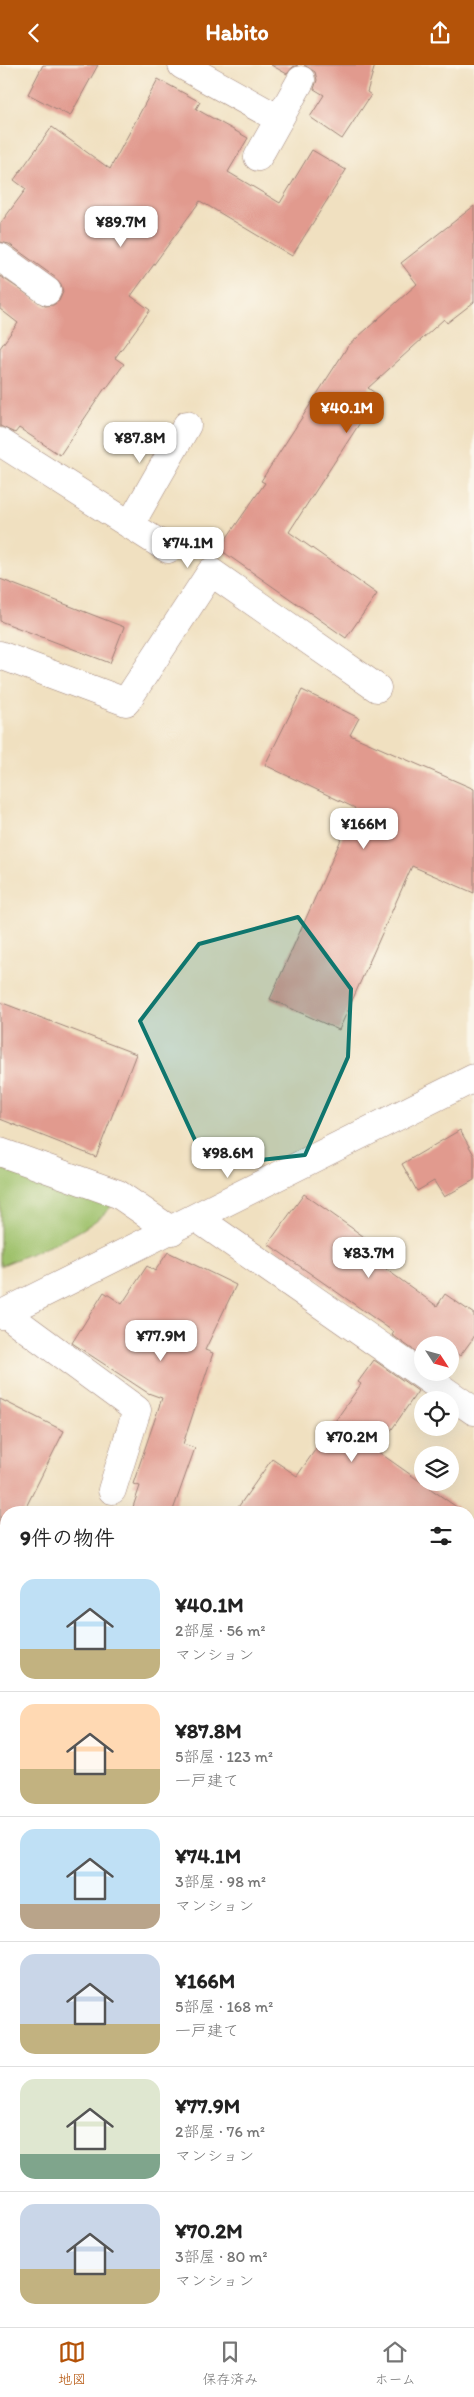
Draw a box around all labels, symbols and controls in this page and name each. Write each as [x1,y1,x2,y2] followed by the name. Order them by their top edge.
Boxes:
[20,19,48,47] icon: back
[205,19,269,46] text: Habito
[426,19,454,47] icon: share
[80,205,162,248] pin: ¥89.7M
[96,212,146,231] text: ¥89.7M
[306,391,388,434] pin: ¥40.1M
[321,398,373,417] text: ¥40.1M
[99,421,181,464] pin: ¥87.8M
[115,428,165,447] text: ¥87.8M
[147,527,229,569] pin: ¥74.1M
[163,533,213,552] text: ¥74.1M
[329,807,399,850] pin: ¥166M
[341,814,387,833] text: ¥166M
[187,1137,269,1179] pin: ¥98.6M
[202,1143,254,1162] text: ¥98.6M
[328,1237,410,1279] pin: ¥83.7M
[344,1243,394,1262] text: ¥83.7M
[120,1319,202,1362] pin: ¥77.9M
[136,1326,186,1345] text: ¥77.9M
[414,1336,459,1381] north arrow
[414,1336,459,1491] map controls
[414,1391,459,1436] button: locate
[311,1421,393,1463] pin: ¥70.2M
[326,1427,378,1446] text: ¥70.2M
[414,1446,459,1491] button: layers
[427,1522,455,1550] icon: filters
[20,1525,115,1550] text: 9件の物件
[175,1592,244,1617] text: ¥40.1M
[60,1599,120,1659] icon: home
[175,1621,265,1640] text: 2部屋 · 56 m²
[175,1645,254,1664] text: マンション
[175,1718,242,1743] text: ¥87.8M
[60,1724,120,1784] icon: home
[175,1747,273,1766] text: 5部屋 · 123 m²
[175,1771,239,1790] text: 一戸建て
[175,1843,241,1868] text: ¥74.1M
[60,1849,120,1909] icon: home
[175,1872,266,1891] text: 3部屋 · 98 m²
[175,1896,254,1915] text: マンション
[175,1968,235,1993] text: ¥166M
[60,1974,120,2034] icon: home
[175,1997,273,2016] text: 5部屋 · 168 m²
[175,2021,239,2040] text: 一戸建て
[175,2093,240,2118] text: ¥77.9M
[60,2099,120,2159] icon: home
[175,2122,265,2141] text: 2部屋 · 76 m²
[175,2146,254,2165] text: マンション
[175,2218,243,2243] text: ¥70.2M
[60,2224,120,2284] icon: home
[175,2247,267,2266] text: 3部屋 · 80 m²
[175,2271,254,2290] text: マンション
[58,2338,86,2388] tab: 地図
[202,2338,258,2388] tab: 保存済み
[374,2338,416,2388] tab: ホーム

